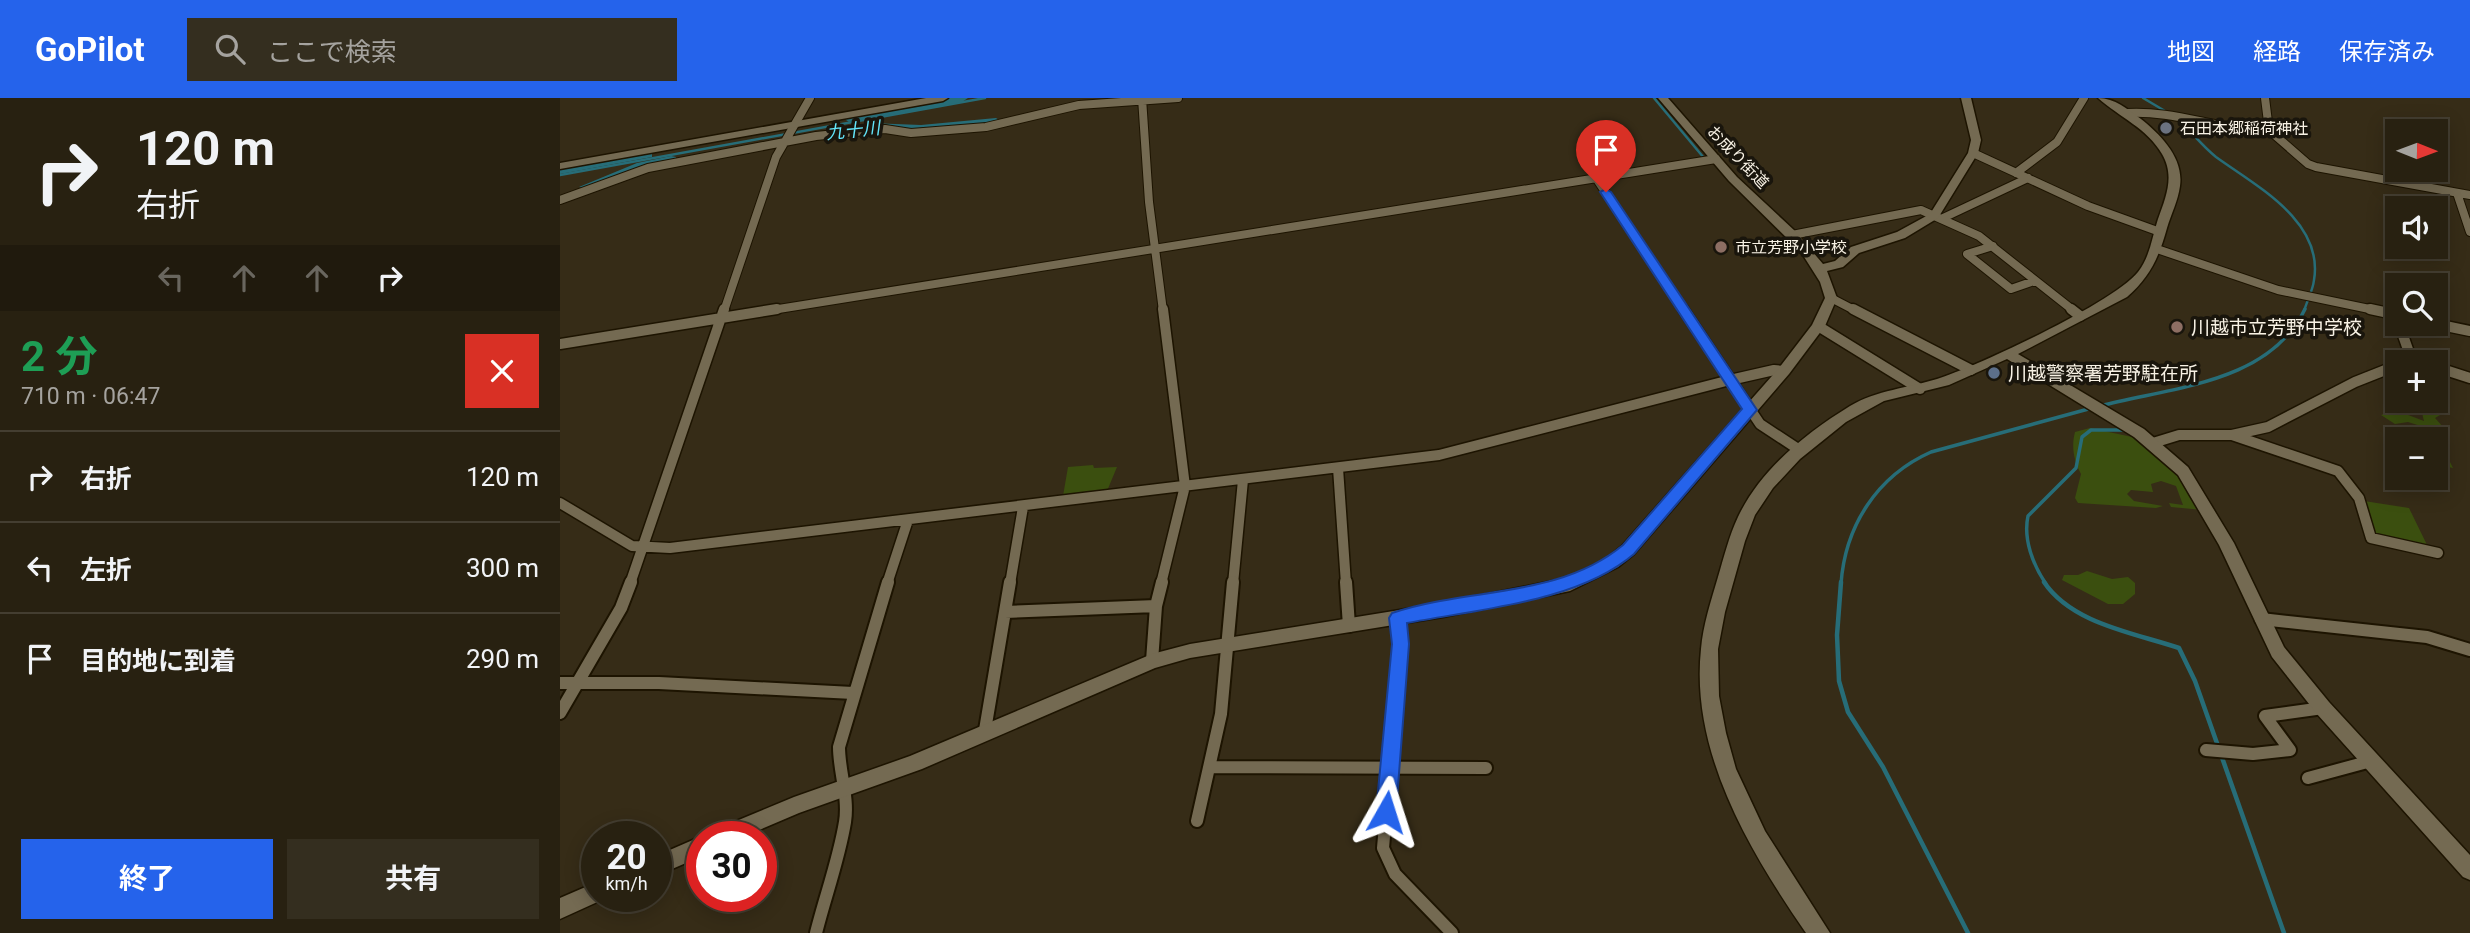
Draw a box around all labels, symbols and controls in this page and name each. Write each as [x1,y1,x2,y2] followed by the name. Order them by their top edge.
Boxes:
[187,18,677,81] search box
[35,30,145,69] text: GoPilot
[211,30,249,68] icon: search
[267,37,397,67] text: ここで検索
[2167,38,2215,66] text: 地図
[2253,38,2301,66] text: 経路
[2339,38,2435,66] text: 保存済み
[825,117,883,143] water label: 九十川
[2180,119,2308,138] place label: 石田本郷稲荷神社
[2385,119,2448,182] north arrow
[2385,119,2448,490] map controls
[136,120,275,177] text: 120 m
[1576,120,1636,192] pin
[2158,120,2174,136] marker: 石田本郷稲荷神社
[1703,122,1773,192] street label: お成り街道
[21,126,112,217] icon: right
[1587,131,1625,169] icon: arrive
[136,186,200,224] text: 右折
[2385,196,2448,259] button: sound
[1735,238,1847,257] place label: 市立芳野小学校
[1713,239,1729,255] marker: 市立芳野小学校
[152,259,190,297] icon: left
[225,259,263,297] icon: ahead
[298,259,336,297] icon: ahead
[371,259,409,297] icon: right
[2385,273,2448,336] button: search
[2191,316,2362,339] place label: 川越市立芳野中学校
[2169,319,2185,335] marker: 川越市立芳野中学校
[21,332,98,381] text: 2 分
[465,334,539,408] button: close
[2385,350,2448,413] button: +
[2008,362,2198,385] place label: 川越警察署芳野駐在所
[1986,365,2002,381] marker: 川越警察署芳野駐在所
[21,383,160,410] text: 710 m · 06:47
[2385,427,2448,490] button: −
[21,458,59,496] icon: right
[466,462,539,492] text: 120 m
[80,464,132,494] text: 右折
[21,549,59,587] icon: left
[466,553,539,583] text: 300 m
[80,555,132,585] text: 左折
[21,640,59,678] icon: arrive
[466,644,539,674] text: 290 m
[80,646,236,676] text: 目的地に到着
[1349,775,1423,849] position arrow
[686,821,777,912] speed limit sign: 30
[606,837,647,878] text: 20
[21,839,273,919] button: 終了
[287,839,539,919] button: 共有
[605,873,648,894] text: km/h

